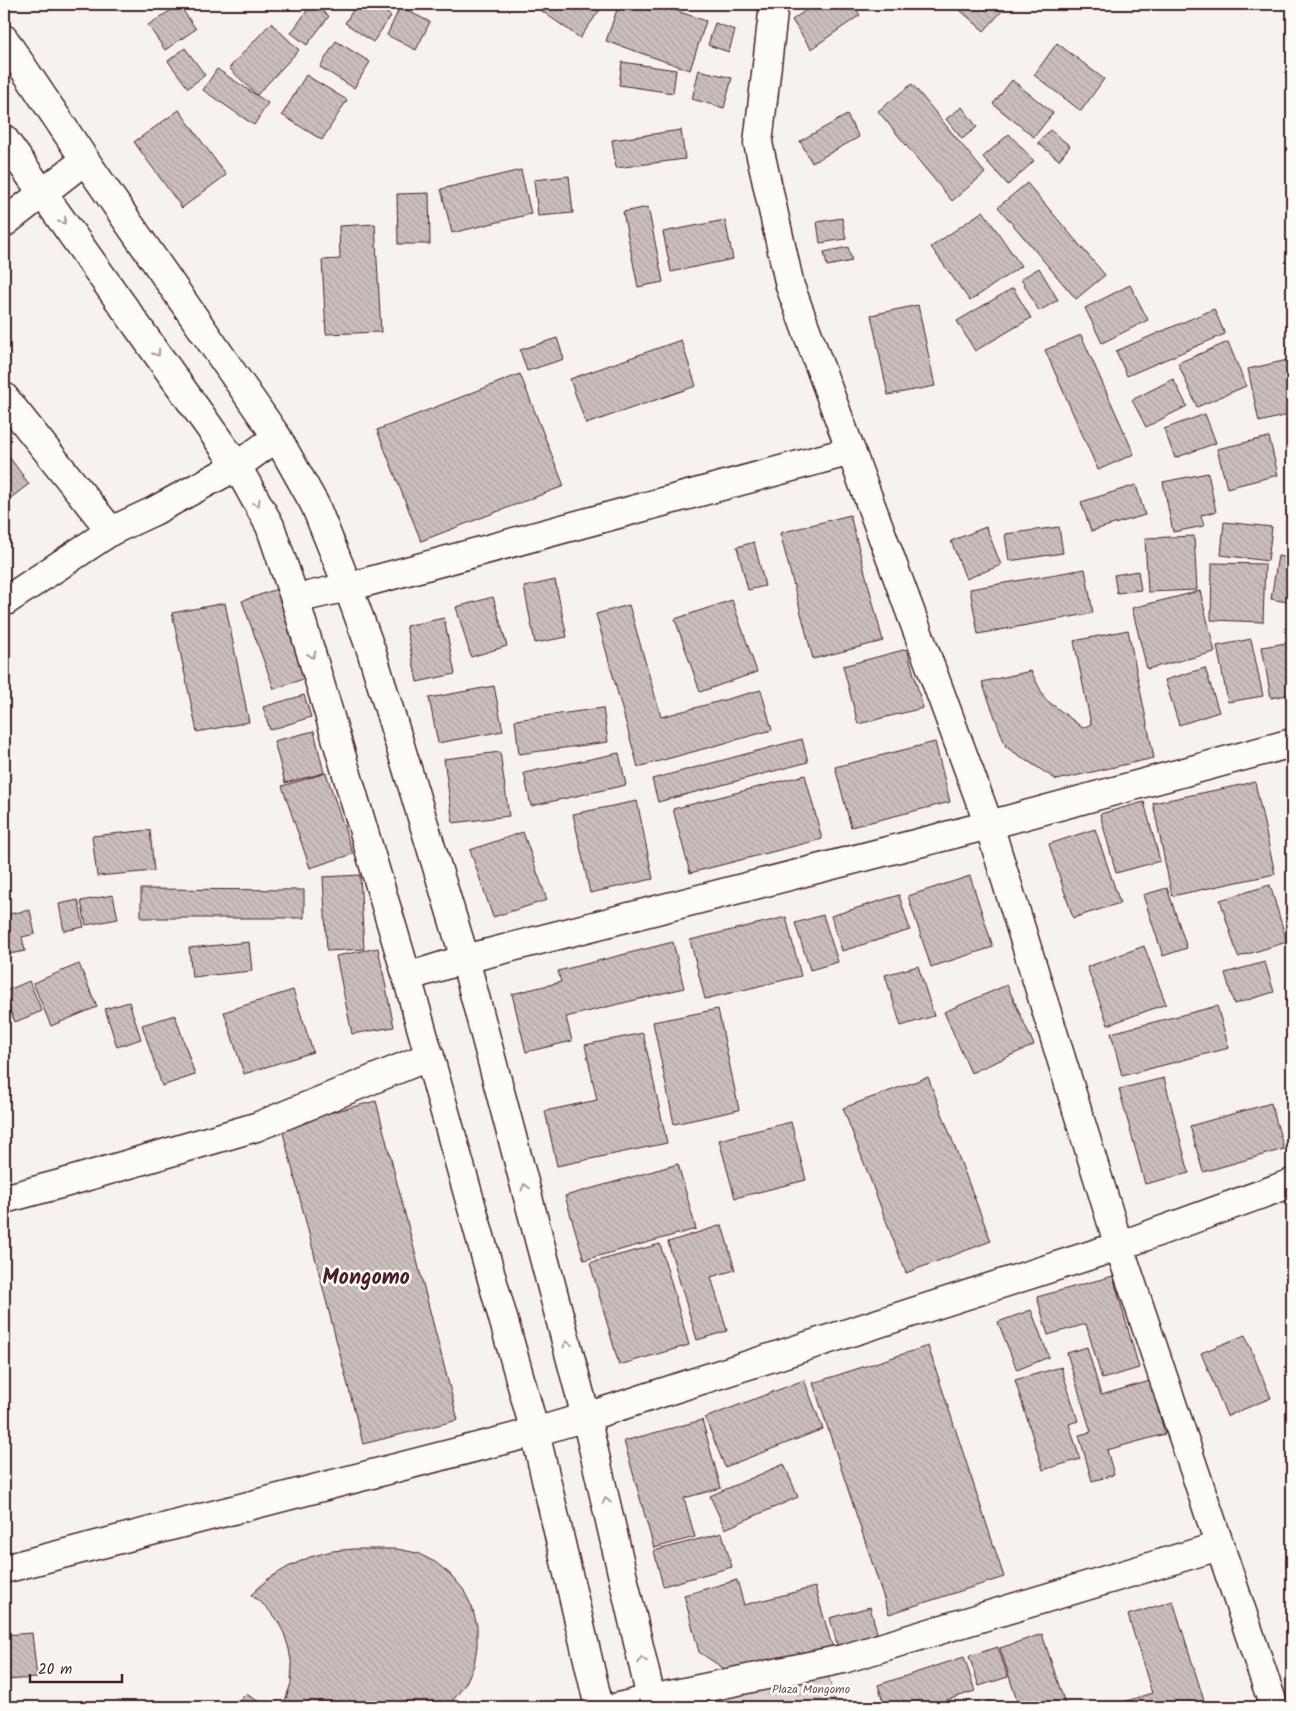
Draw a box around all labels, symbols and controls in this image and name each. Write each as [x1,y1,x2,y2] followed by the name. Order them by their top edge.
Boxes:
[57,215,66,224] one-way arrow
[151,348,160,357] one-way arrow
[251,497,261,506] one-way arrow
[306,651,316,659] one-way arrow
[520,1182,531,1191] one-way arrow
[322,1261,410,1296] district label: Mongomo
[562,1339,573,1348] one-way arrow
[601,1497,612,1506] one-way arrow
[30,1651,122,1683] scale bar
[637,1655,648,1664] one-way arrow
[38,1658,72,1682] text: 20 m
[772,1680,850,1699] park label: Plaza Mongomo

